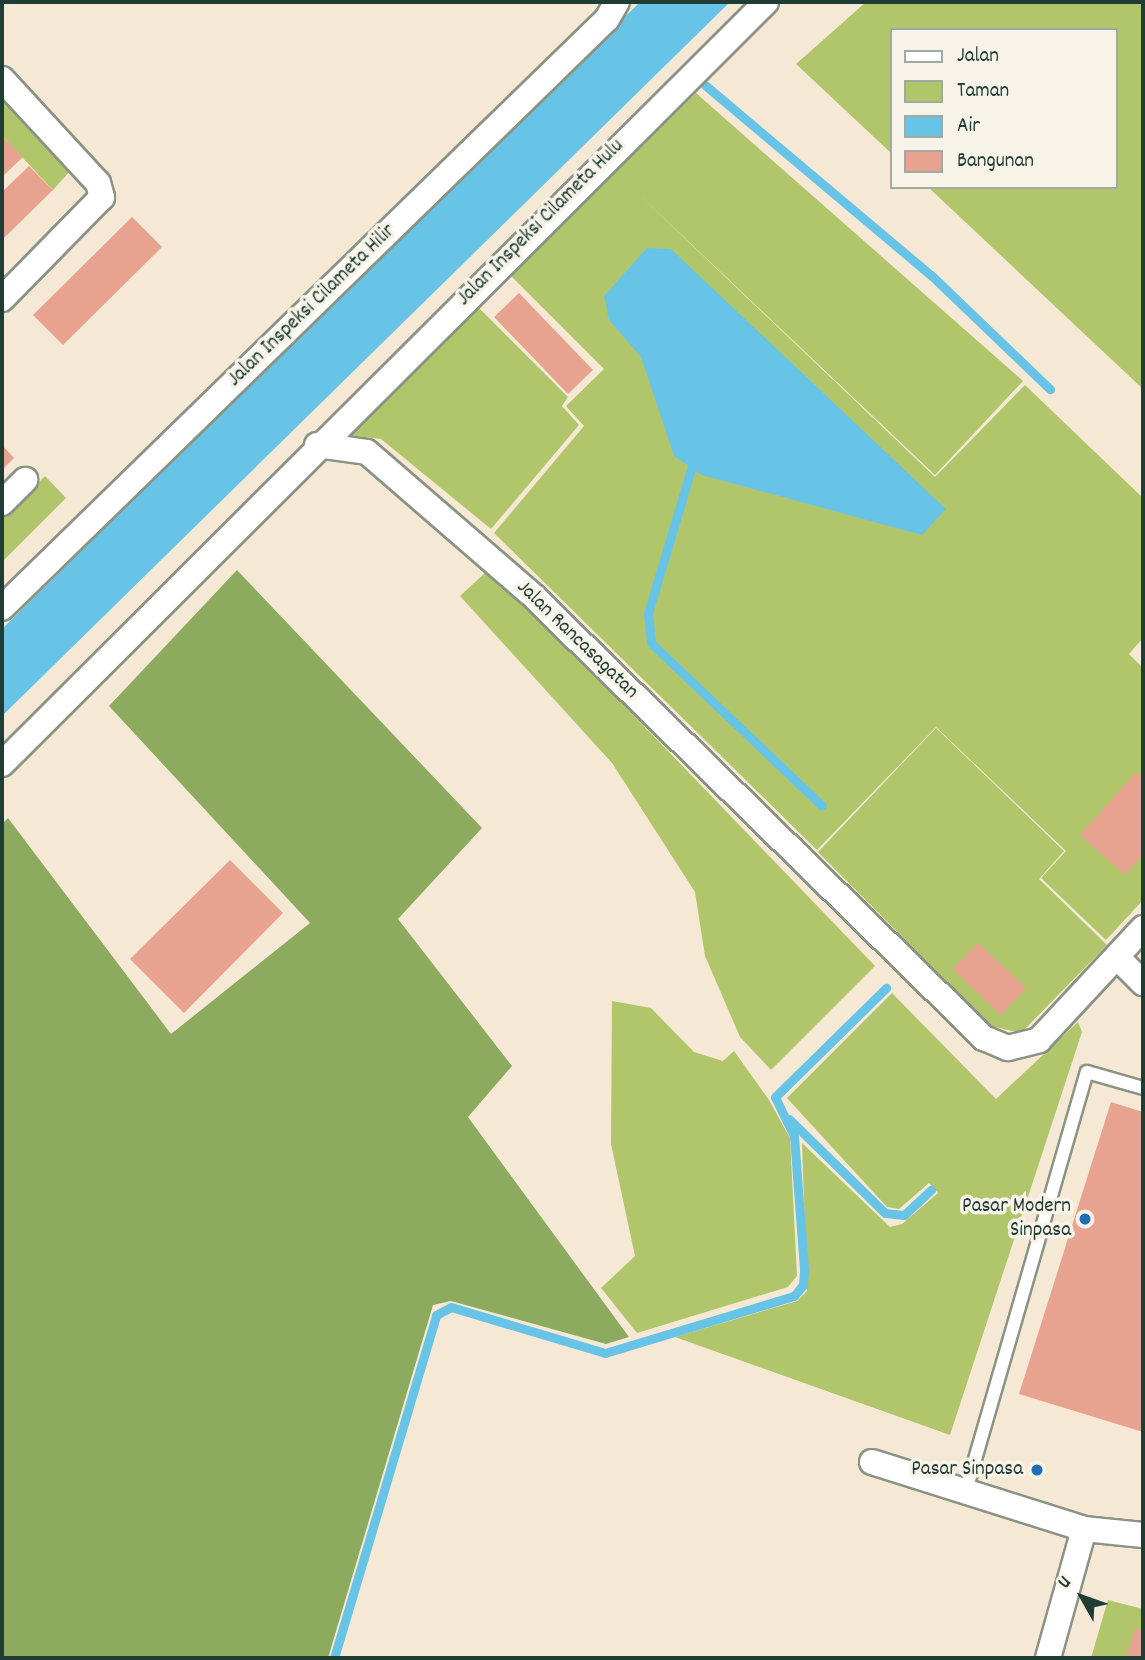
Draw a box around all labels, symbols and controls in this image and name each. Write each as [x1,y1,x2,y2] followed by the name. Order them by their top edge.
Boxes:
[890,28,1117,189] legend
[957,42,999,72] text: Jalan
[957,77,1009,107] text: Taman
[957,112,980,142] text: Air
[452,134,630,312] street label: Jalan Inspeksi Cilameta Hulu
[957,147,1034,177] text: Bangunan
[223,219,401,393] street label: Jalan Inspeksi Cilameta Hilir
[511,575,643,705] street label: Jalan Rancasagatan
[962,1194,1071,1244] place label: Pasar Modern Sinpasa
[1077,1211,1093,1227] marker: Pasar Modern Sinpasa
[911,1457,1023,1483] place label: Pasar Sinpasa
[1029,1462,1045,1478] marker: Pasar Sinpasa
[1047,1562,1117,1632] north arrow
[1052,1571,1079,1595] text: U

